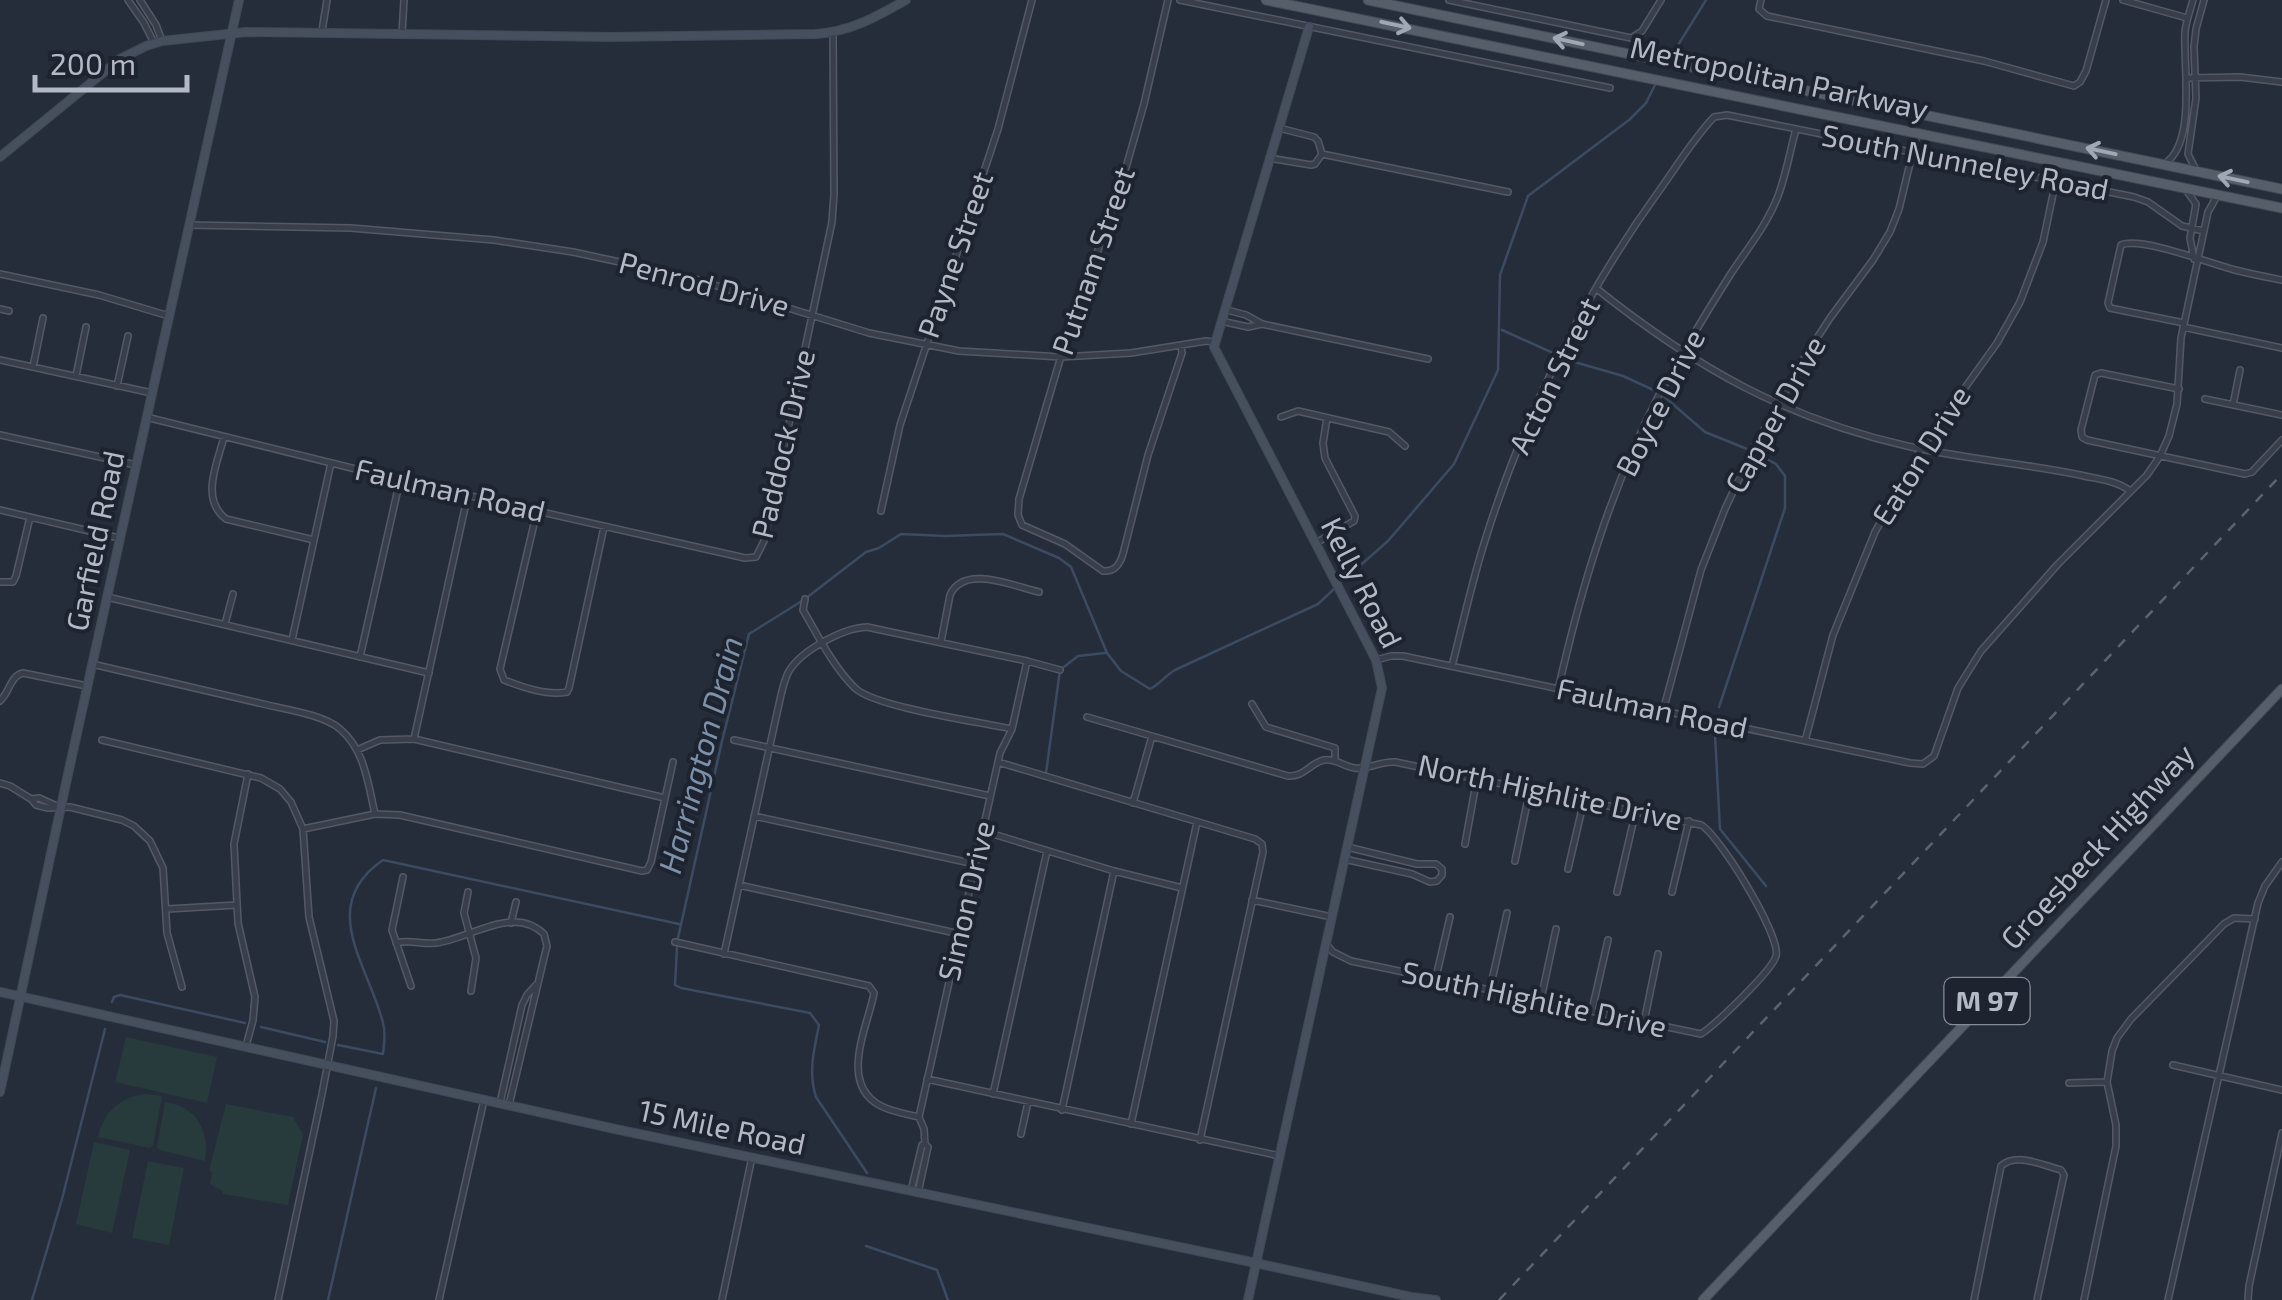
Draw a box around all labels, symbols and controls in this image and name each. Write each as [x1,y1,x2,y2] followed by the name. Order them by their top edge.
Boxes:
[1379,17,1411,36] one-way arrow
[1627,28,1932,126] street label: Metropolitan Parkway
[35,30,188,92] scale bar
[1553,31,1585,50] one-way arrow
[50,45,136,81] text: 200 m
[1819,116,2112,207] street label: South Nunneley Road
[2086,141,2118,160] one-way arrow
[1043,162,1141,359] street label: Putnam Street
[909,166,999,342] street label: Payne Street
[2218,168,2250,187] one-way arrow
[615,243,794,323] street label: Penrod Drive
[1500,291,1606,459] street label: Acton Street
[1607,323,1711,481] street label: Boyce Drive
[1716,329,1832,499] street label: Capper Drive
[743,345,821,542] street label: Paddock Drive
[1863,379,1977,531] street label: Eaton Drive
[57,447,131,634] street label: Garfield Road
[352,450,549,528] street label: Faulman Road
[1315,511,1411,653] street label: Kelly Road
[649,632,750,877] water label: Harrington Drain
[1554,669,1751,745] street label: Faulman Road
[1992,736,2201,956] street label: Groesbeck Highway
[1415,745,1686,837] street label: North Highlite Drive
[929,817,1001,984] street label: Simon Drive
[1399,952,1670,1044] street label: South Highlite Drive
[1944,978,2030,1024] road number: M 97
[636,1091,809,1161] street label: 15 Mile Road

